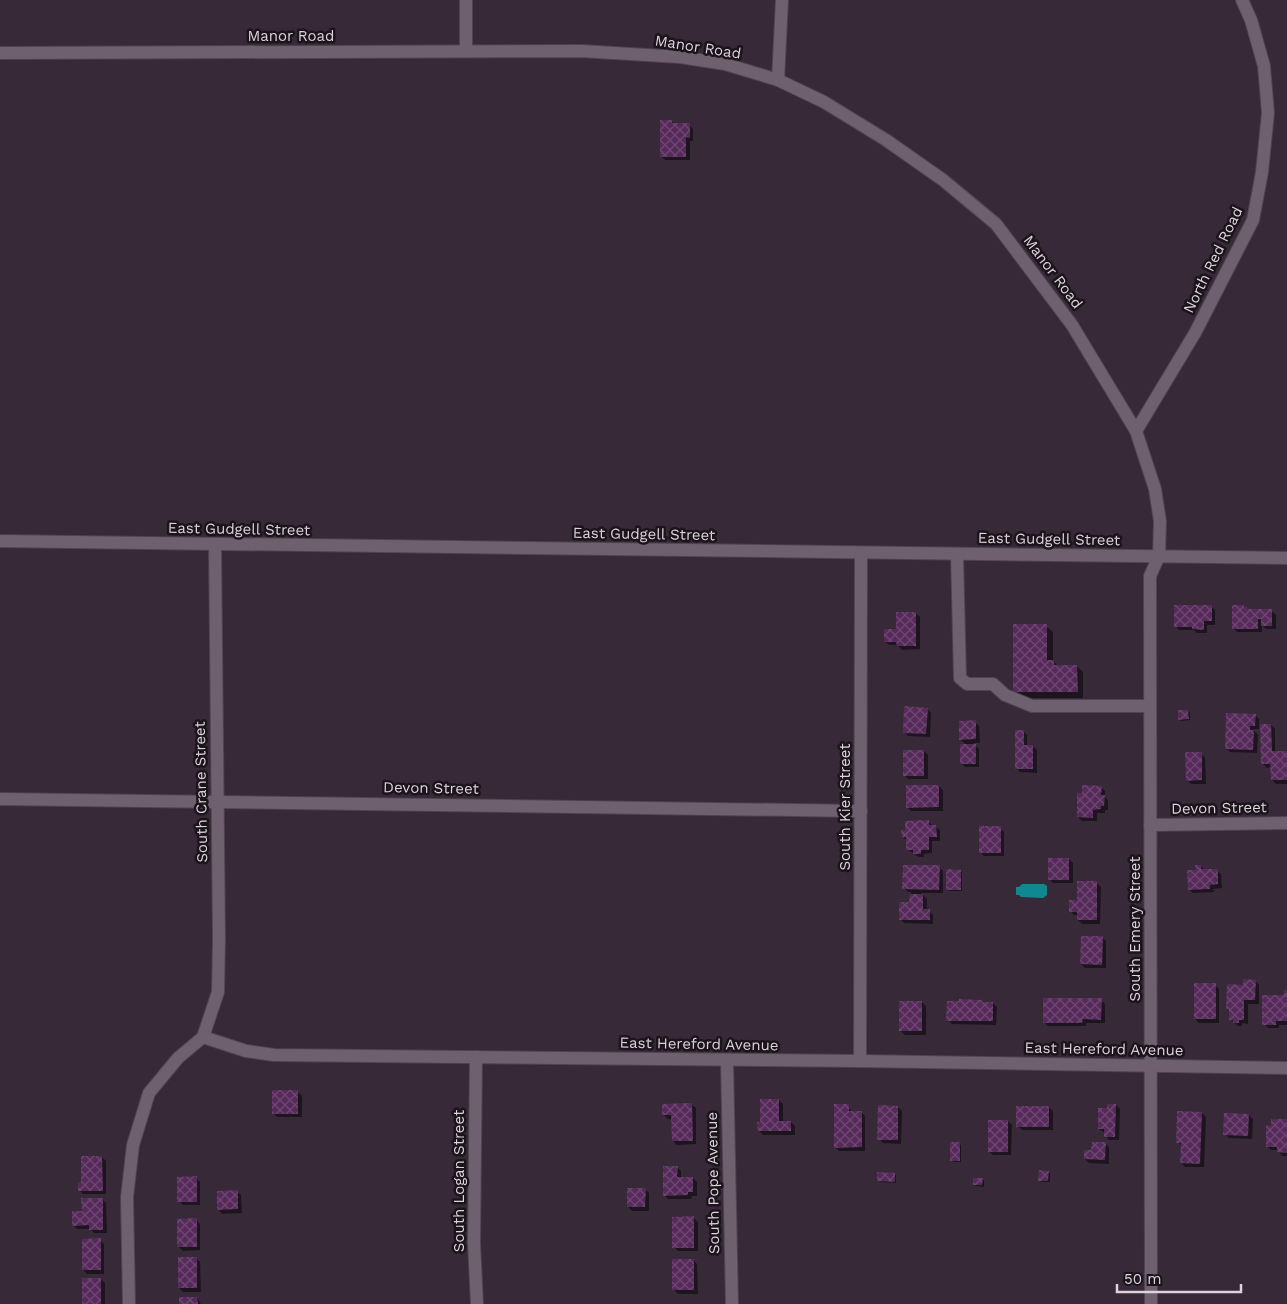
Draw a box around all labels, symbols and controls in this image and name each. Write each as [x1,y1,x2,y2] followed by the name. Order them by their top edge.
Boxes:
[247,27,335,45] street label: Manor Road
[654,31,742,63] street label: Manor Road
[1180,204,1246,316] street label: North Red Road
[1020,232,1086,312] street label: Manor Road
[168,519,311,539] street label: East Gudgell Street
[573,524,716,544] street label: East Gudgell Street
[978,529,1121,549] street label: East Gudgell Street
[191,720,211,863] street label: South Crane Street
[836,743,854,871] street label: South Kier Street
[383,778,480,798] street label: Devon Street
[1171,798,1268,818] street label: Devon Street
[1126,856,1144,1001] street label: South Emery Street
[619,1034,779,1054] street label: East Hereford Avenue
[1024,1039,1184,1059] street label: East Hereford Avenue
[450,1109,468,1252] street label: South Logan Street
[703,1112,723,1254] street label: South Pope Avenue
[1117,1262,1241,1294] scale bar
[1124,1270,1161,1288] text: 50 m

